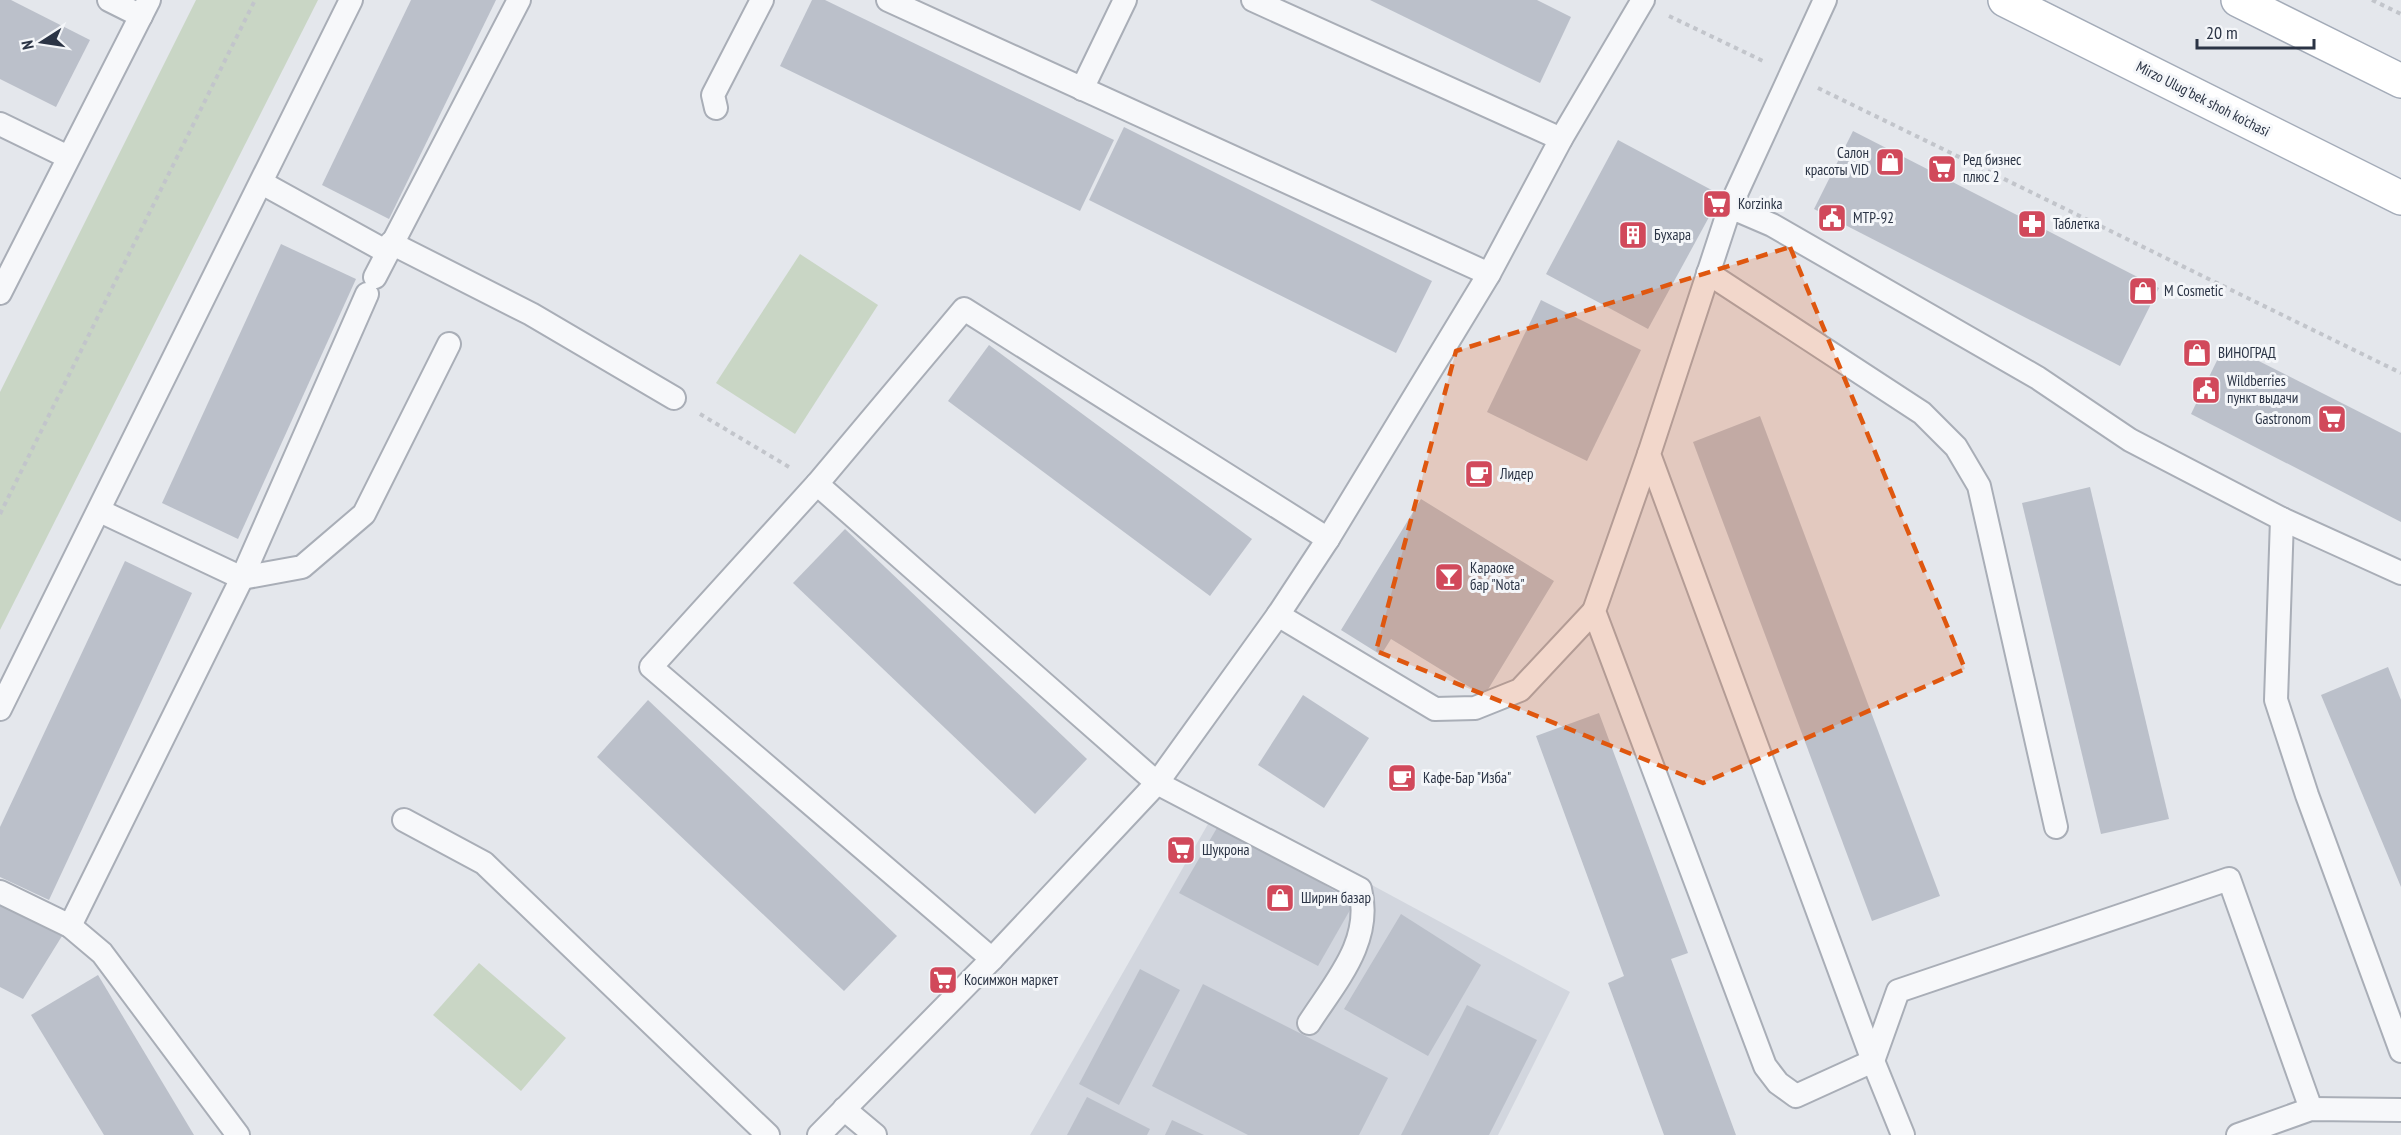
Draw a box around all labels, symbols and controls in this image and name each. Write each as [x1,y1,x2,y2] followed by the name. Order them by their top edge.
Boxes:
[12,12,72,72] north arrow
[2197,12,2314,50] scale bar
[2206,21,2238,44] text: 20 m
[17,39,38,51] text: N
[2133,57,2273,140] street label: Mirzo Ulug'bek shoh ko'chasi
[1805,143,1869,179] place label: Салон красоты VID
[1874,146,1906,178] shop icon: Салон красоты VID
[1963,150,2022,186] place label: Ред бизнес плюс 2
[1926,153,1958,185] supermarket icon: Ред бизнес плюс 2
[1701,188,1733,220] supermarket icon: Korzinka
[1738,194,1782,213] place label: Korzinka
[1816,202,1848,234] public building icon: MTP-92
[1853,208,1894,227] place label: MTP-92
[2016,208,2048,240] pharmacy icon: Таблетка
[2053,214,2100,233] place label: Таблетка
[1617,219,1649,251] building icon: Бухара
[1654,225,1691,244] place label: Бухара
[2127,275,2159,307] shop icon: M Cosmetic
[2164,281,2224,300] place label: M Cosmetic
[2181,337,2213,369] shop icon: ВИНОГРАД
[2218,343,2276,362] place label: ВИНОГРАД
[2227,371,2298,407] place label: Wildberries пункт выдачи
[2190,374,2222,406] public building icon: Wildberries пункт выдачи
[2316,403,2348,435] supermarket icon: Gastronom
[2255,409,2311,428] place label: Gastronom
[1463,458,1495,490] cafe icon: Лидер
[1499,464,1533,483] place label: Лидер
[1470,558,1524,594] place label: Караоке бар "Nota"
[1433,561,1465,593] bar icon: Караоке бар "Nota"
[1386,762,1418,794] cafe icon: Кафе-Бар "Изба"
[1423,768,1511,787] place label: Кафе-Бар "Изба"
[1165,834,1197,866] supermarket icon: Шукрона
[1202,840,1249,859] place label: Шукрона
[1264,882,1296,914] shop icon: Ширин базар
[1301,888,1371,907] place label: Ширин базар
[927,964,959,996] supermarket icon: Косимжон маркет
[964,970,1058,989] place label: Косимжон маркет

